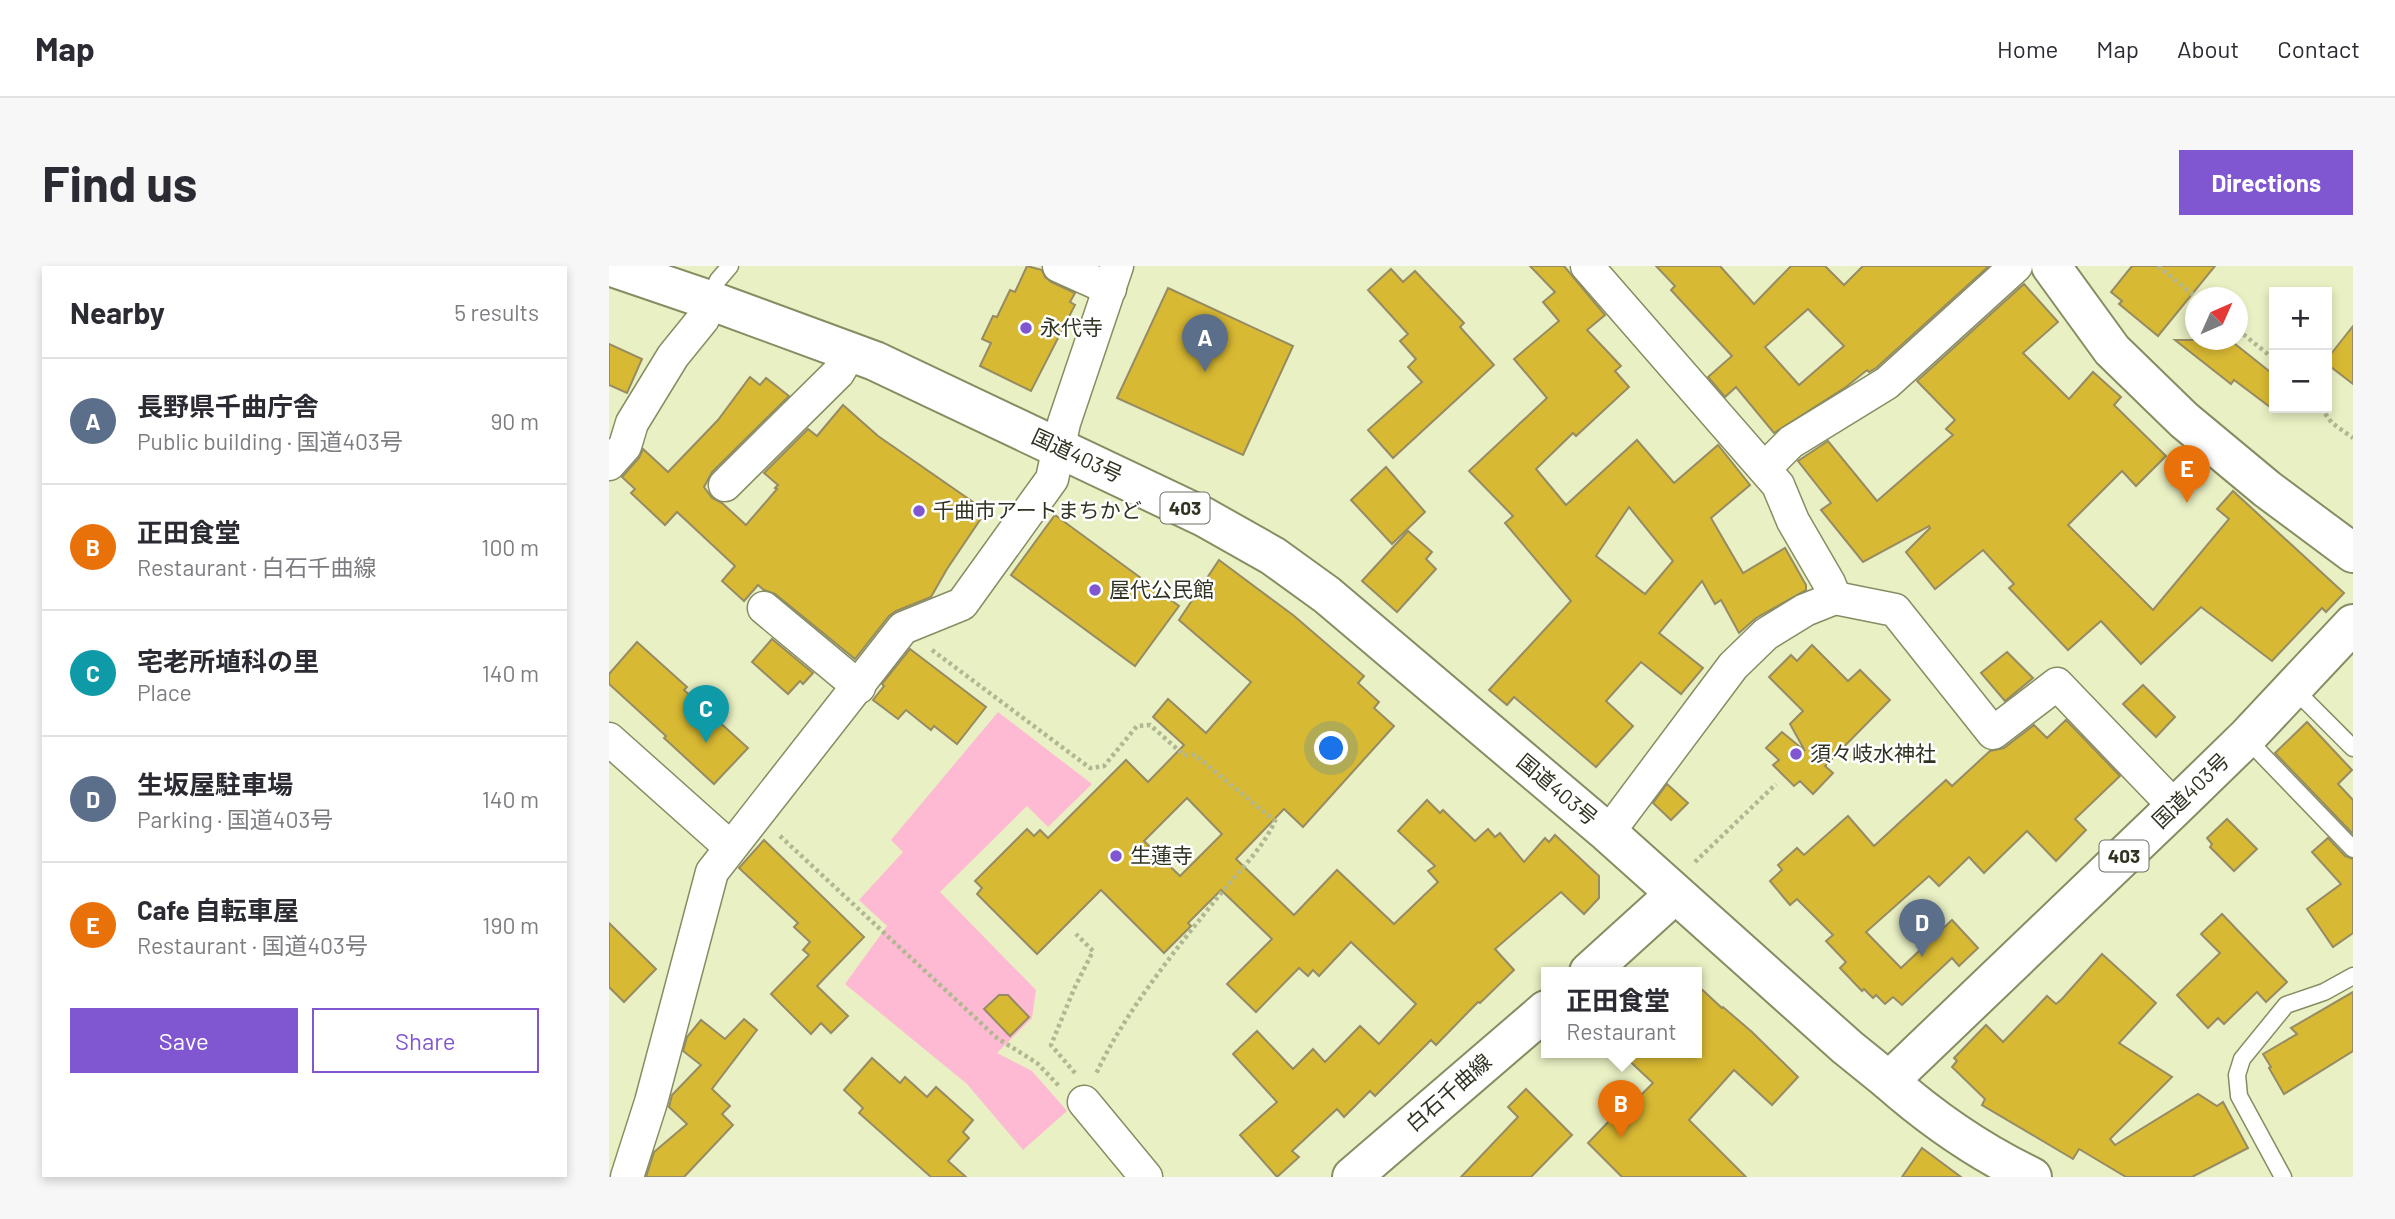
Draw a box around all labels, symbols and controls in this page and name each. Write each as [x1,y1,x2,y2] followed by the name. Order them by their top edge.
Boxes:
[35,28,95,68] text: Map
[1997,34,2058,63] text: Home
[2096,34,2139,63] text: Map
[2177,34,2239,63] text: About
[2277,34,2360,63] text: Contact
[2179,150,2353,215] button: Directions
[42,153,197,212] text: Find us
[2185,287,2248,350] north arrow
[2269,287,2332,413] map controls
[2269,287,2332,350] button: +
[70,294,165,330] text: Nearby
[454,298,539,326] text: 5 results
[1040,314,1103,339] place label: 永代寺
[1182,314,1228,372] pin: A
[1018,320,1034,336] marker: 永代寺
[2269,350,2332,413] button: −
[137,390,319,421] text: 長野県千曲庁舎
[85,407,101,435] text: A
[490,407,539,435] text: 90 m
[1028,423,1127,487] street label: 国道403号
[137,427,403,455] text: Public building · 国道403号
[2164,445,2210,503] pin: E
[1161,492,1209,524] road number: 403
[933,497,1142,522] place label: 千曲市アートまちかど
[911,503,927,519] marker: 千曲市アートまちかど
[137,516,241,547] text: 正田食堂
[86,533,100,561] text: B
[481,533,539,561] text: 100 m
[137,553,376,581] text: Restaurant · 白石千曲線
[1109,576,1214,601] place label: 屋代公民館
[1087,582,1103,598] marker: 屋代公民館
[137,645,319,676] text: 宅老所埴科の里
[86,659,100,687] text: C
[482,659,539,687] text: 140 m
[137,678,192,706] text: Place
[683,685,729,743] pin: C
[1314,731,1348,765] your location
[1810,740,1936,765] place label: 須々岐水神社
[1788,746,1804,762] marker: 須々岐水神社
[2146,747,2234,833] street label: 国道403号
[1513,748,1603,830] street label: 国道403号
[137,768,293,799] text: 生坂屋駐車場
[86,785,100,813] text: D
[482,785,539,813] text: 140 m
[137,805,333,833] text: Parking · 国道403号
[2099,841,2149,872] road number: 403
[1130,842,1193,867] place label: 生蓮寺
[1108,848,1124,864] marker: 生蓮寺
[137,894,299,925] text: Cafe 自転車屋
[1899,899,1945,957] pin: D
[86,911,100,939] text: E
[482,911,539,939] text: 190 m
[137,931,368,959] text: Restaurant · 国道403号
[1541,967,1702,1058] popup
[1566,984,1670,1015] text: 正田食堂
[70,1008,298,1073] button: Save
[312,1008,539,1073] button: Share
[1566,1017,1677,1045] text: Restaurant
[1400,1048,1496,1136] street label: 白石千曲線
[1598,1080,1644,1138] pin: B

